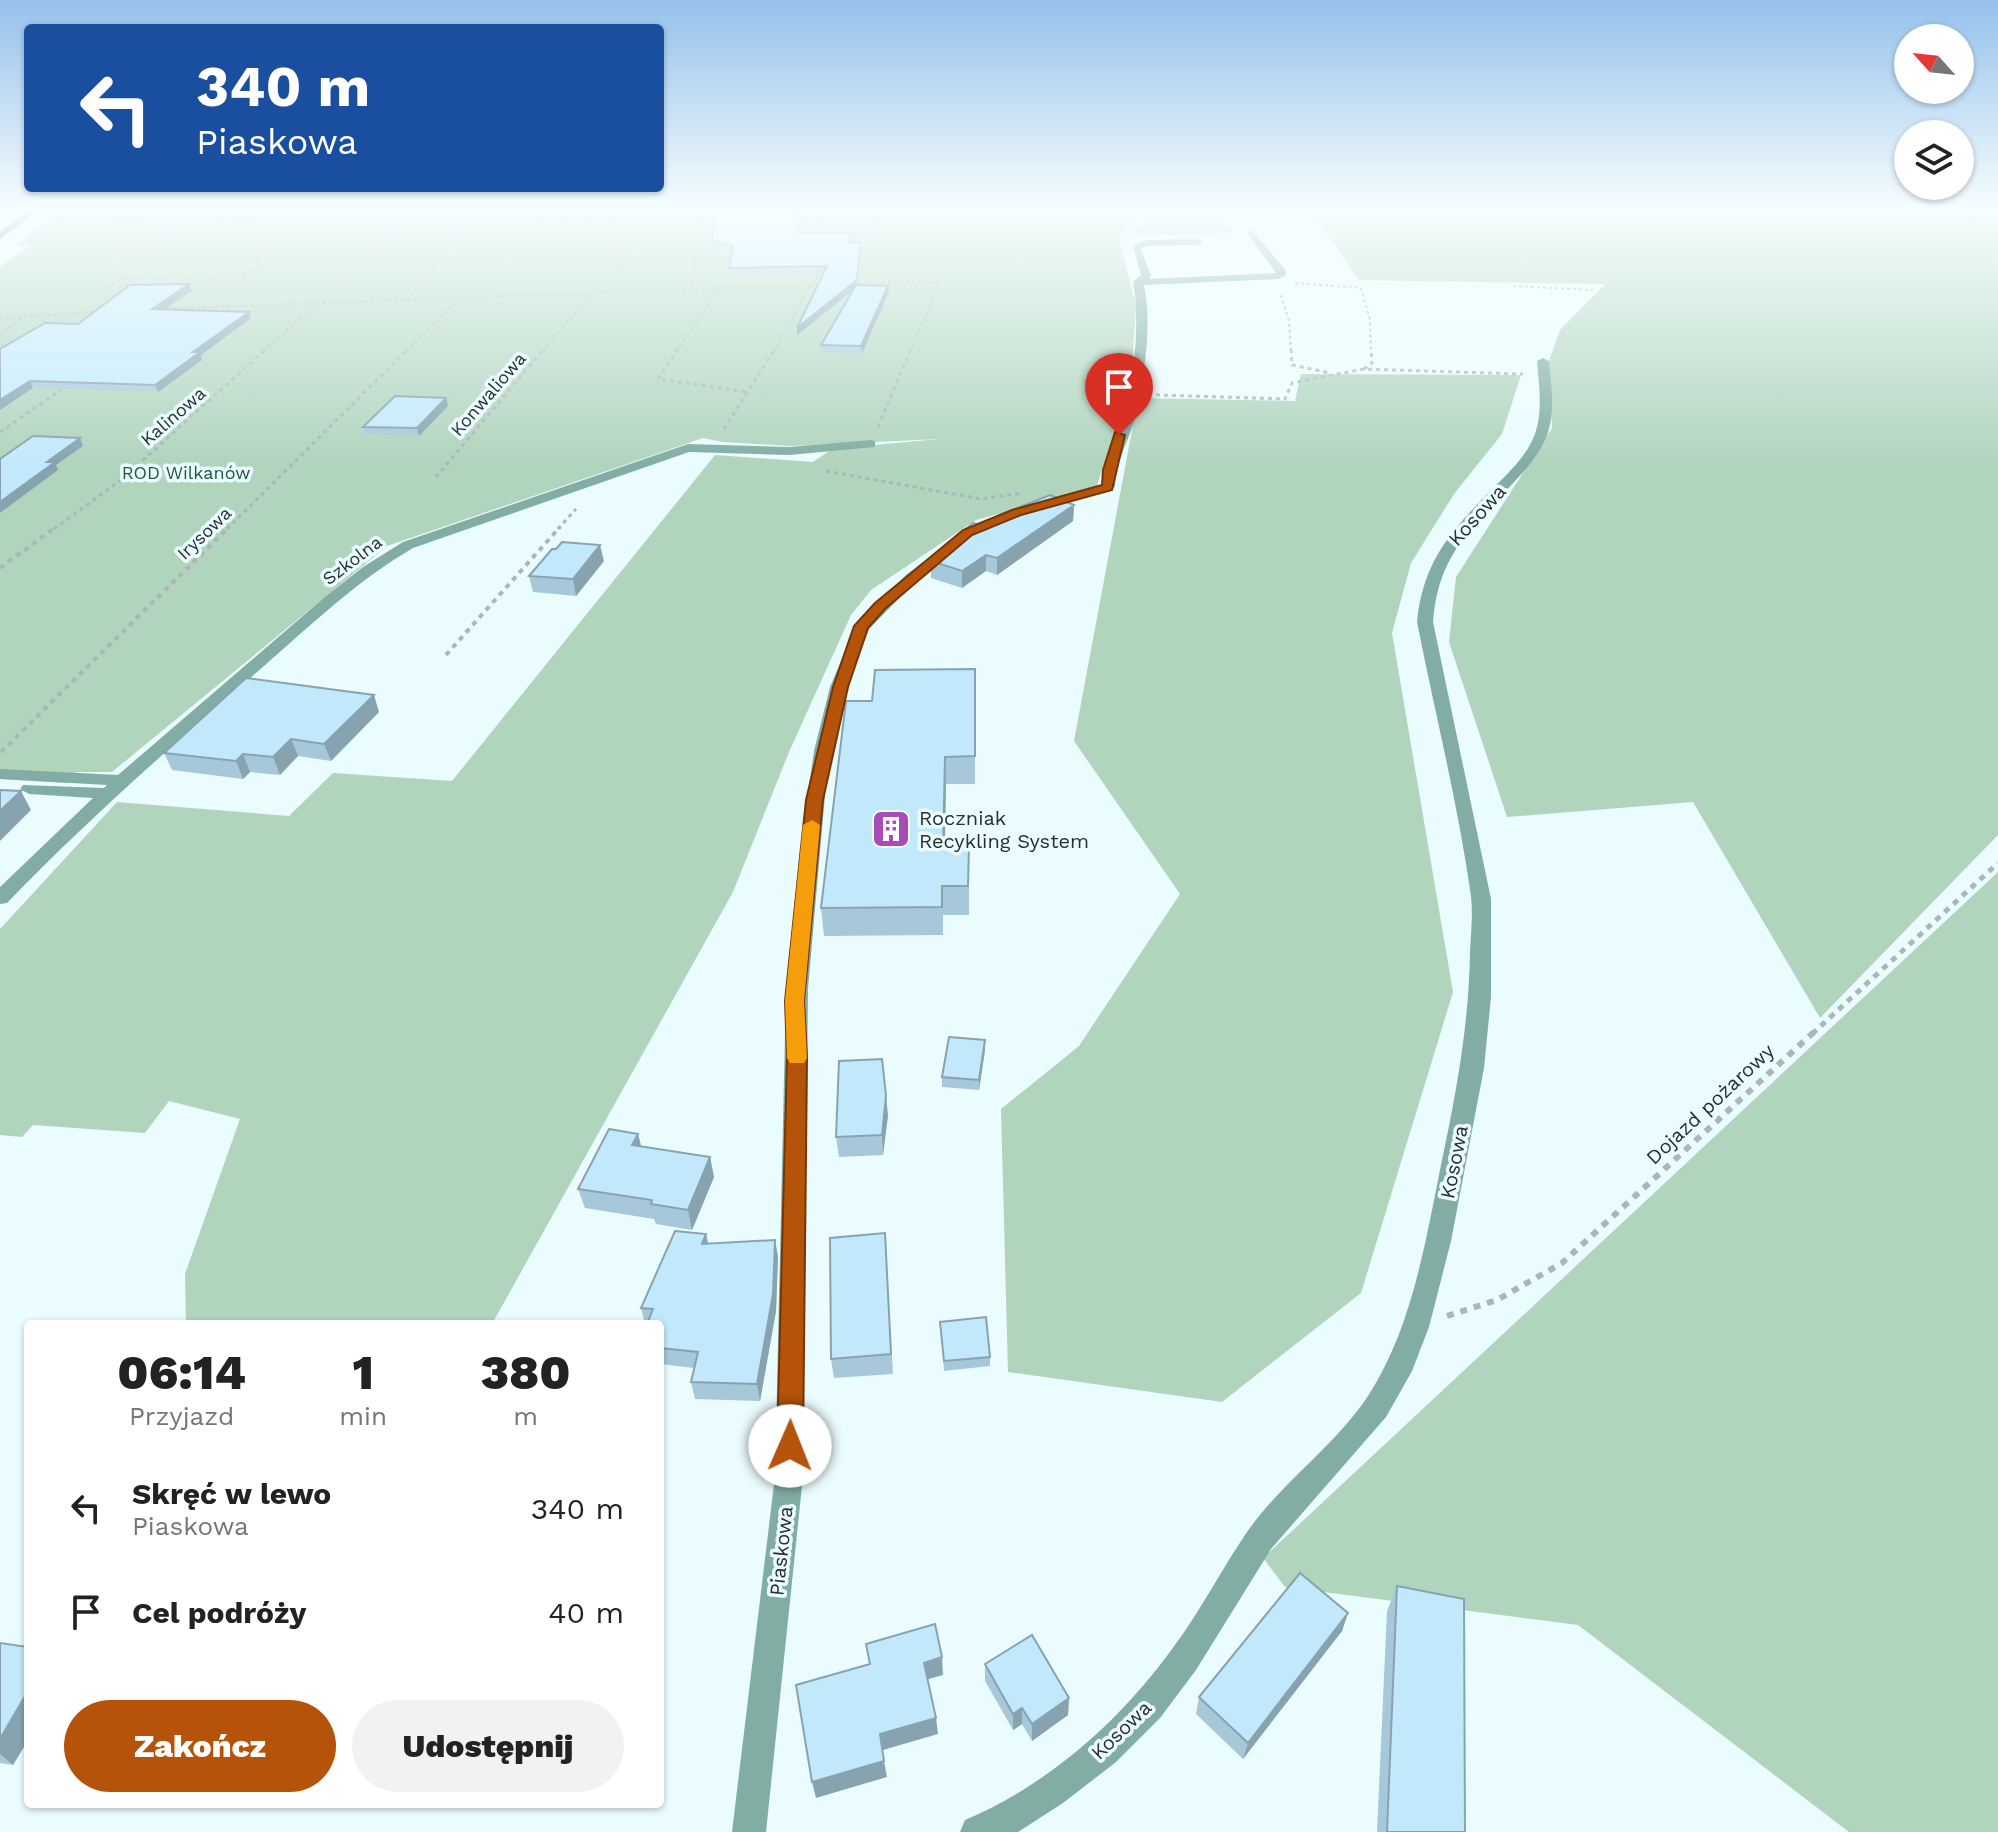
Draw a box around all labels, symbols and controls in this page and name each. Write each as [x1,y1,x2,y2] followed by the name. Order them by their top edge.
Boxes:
[1894,24,1974,104] north arrow
[1894,24,1974,200] map controls
[196,54,370,120] text: 340 m
[64,56,168,160] icon: left
[1894,120,1974,200] button: layers
[196,121,358,163] text: Piaskowa
[446,348,530,440] street label: Konwaliowa
[1085,353,1153,435] pin
[1097,365,1141,409] icon: arrive
[136,382,210,450] street label: Kalinowa
[122,462,250,483] park label: ROD Wilkanów
[1443,479,1511,551] street label: Kosowa
[173,502,235,564] street label: Irysowa
[318,531,386,589] street label: Szkolna
[919,806,1089,853] place label: Roczniak Recykling System
[870,808,912,850] building icon: Roczniak Recykling System
[1641,1038,1779,1169] street label: Dojazd pożarowy
[1435,1123,1473,1201] street label: Kosowa
[117,1344,246,1401] text: 06:14
[352,1344,374,1401] text: 1
[480,1344,571,1401] text: 380
[129,1401,234,1431] text: Przyjazd
[339,1401,387,1431] text: min
[513,1401,538,1431] text: m
[748,1404,832,1488] position arrow
[132,1476,331,1511] text: Skręć w lewo
[64,1486,108,1530] icon: left
[531,1491,624,1526] text: 340 m
[764,1505,798,1597] street label: Piaskowa
[132,1511,249,1541] text: Piaskowa
[64,1590,108,1634] icon: arrive
[132,1595,306,1630] text: Cel podróży
[548,1595,624,1630] text: 40 m
[1086,1696,1156,1764] street label: Kosowa
[64,1700,336,1792] button: Zakończ
[352,1700,624,1792] button: Udostępnij

